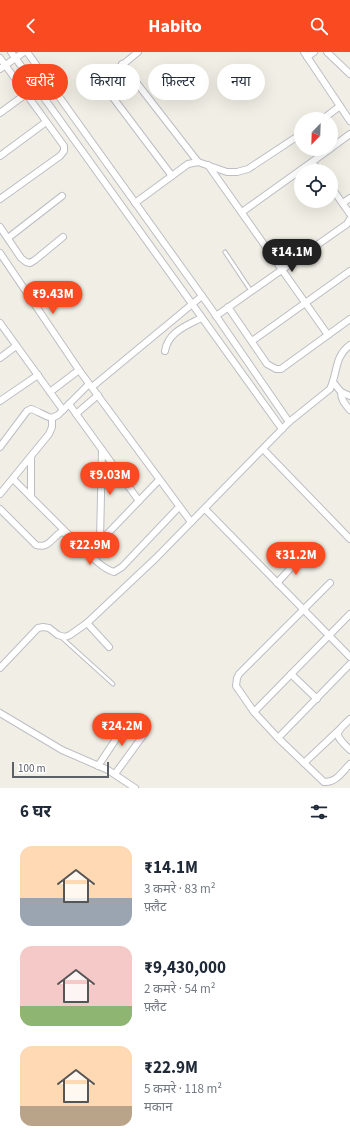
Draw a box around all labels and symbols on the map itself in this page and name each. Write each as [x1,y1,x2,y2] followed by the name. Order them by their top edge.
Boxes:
[294,112,338,156] north arrow
[259,239,325,273] pin: ₹14.1M
[20,281,86,315] pin: ₹9.43M
[77,462,143,496] pin: ₹9.03M
[57,532,123,566] pin: ₹22.9M
[263,542,329,576] pin: ₹31.2M
[89,713,155,747] pin: ₹24.2M
[12,760,109,779] scale bar

